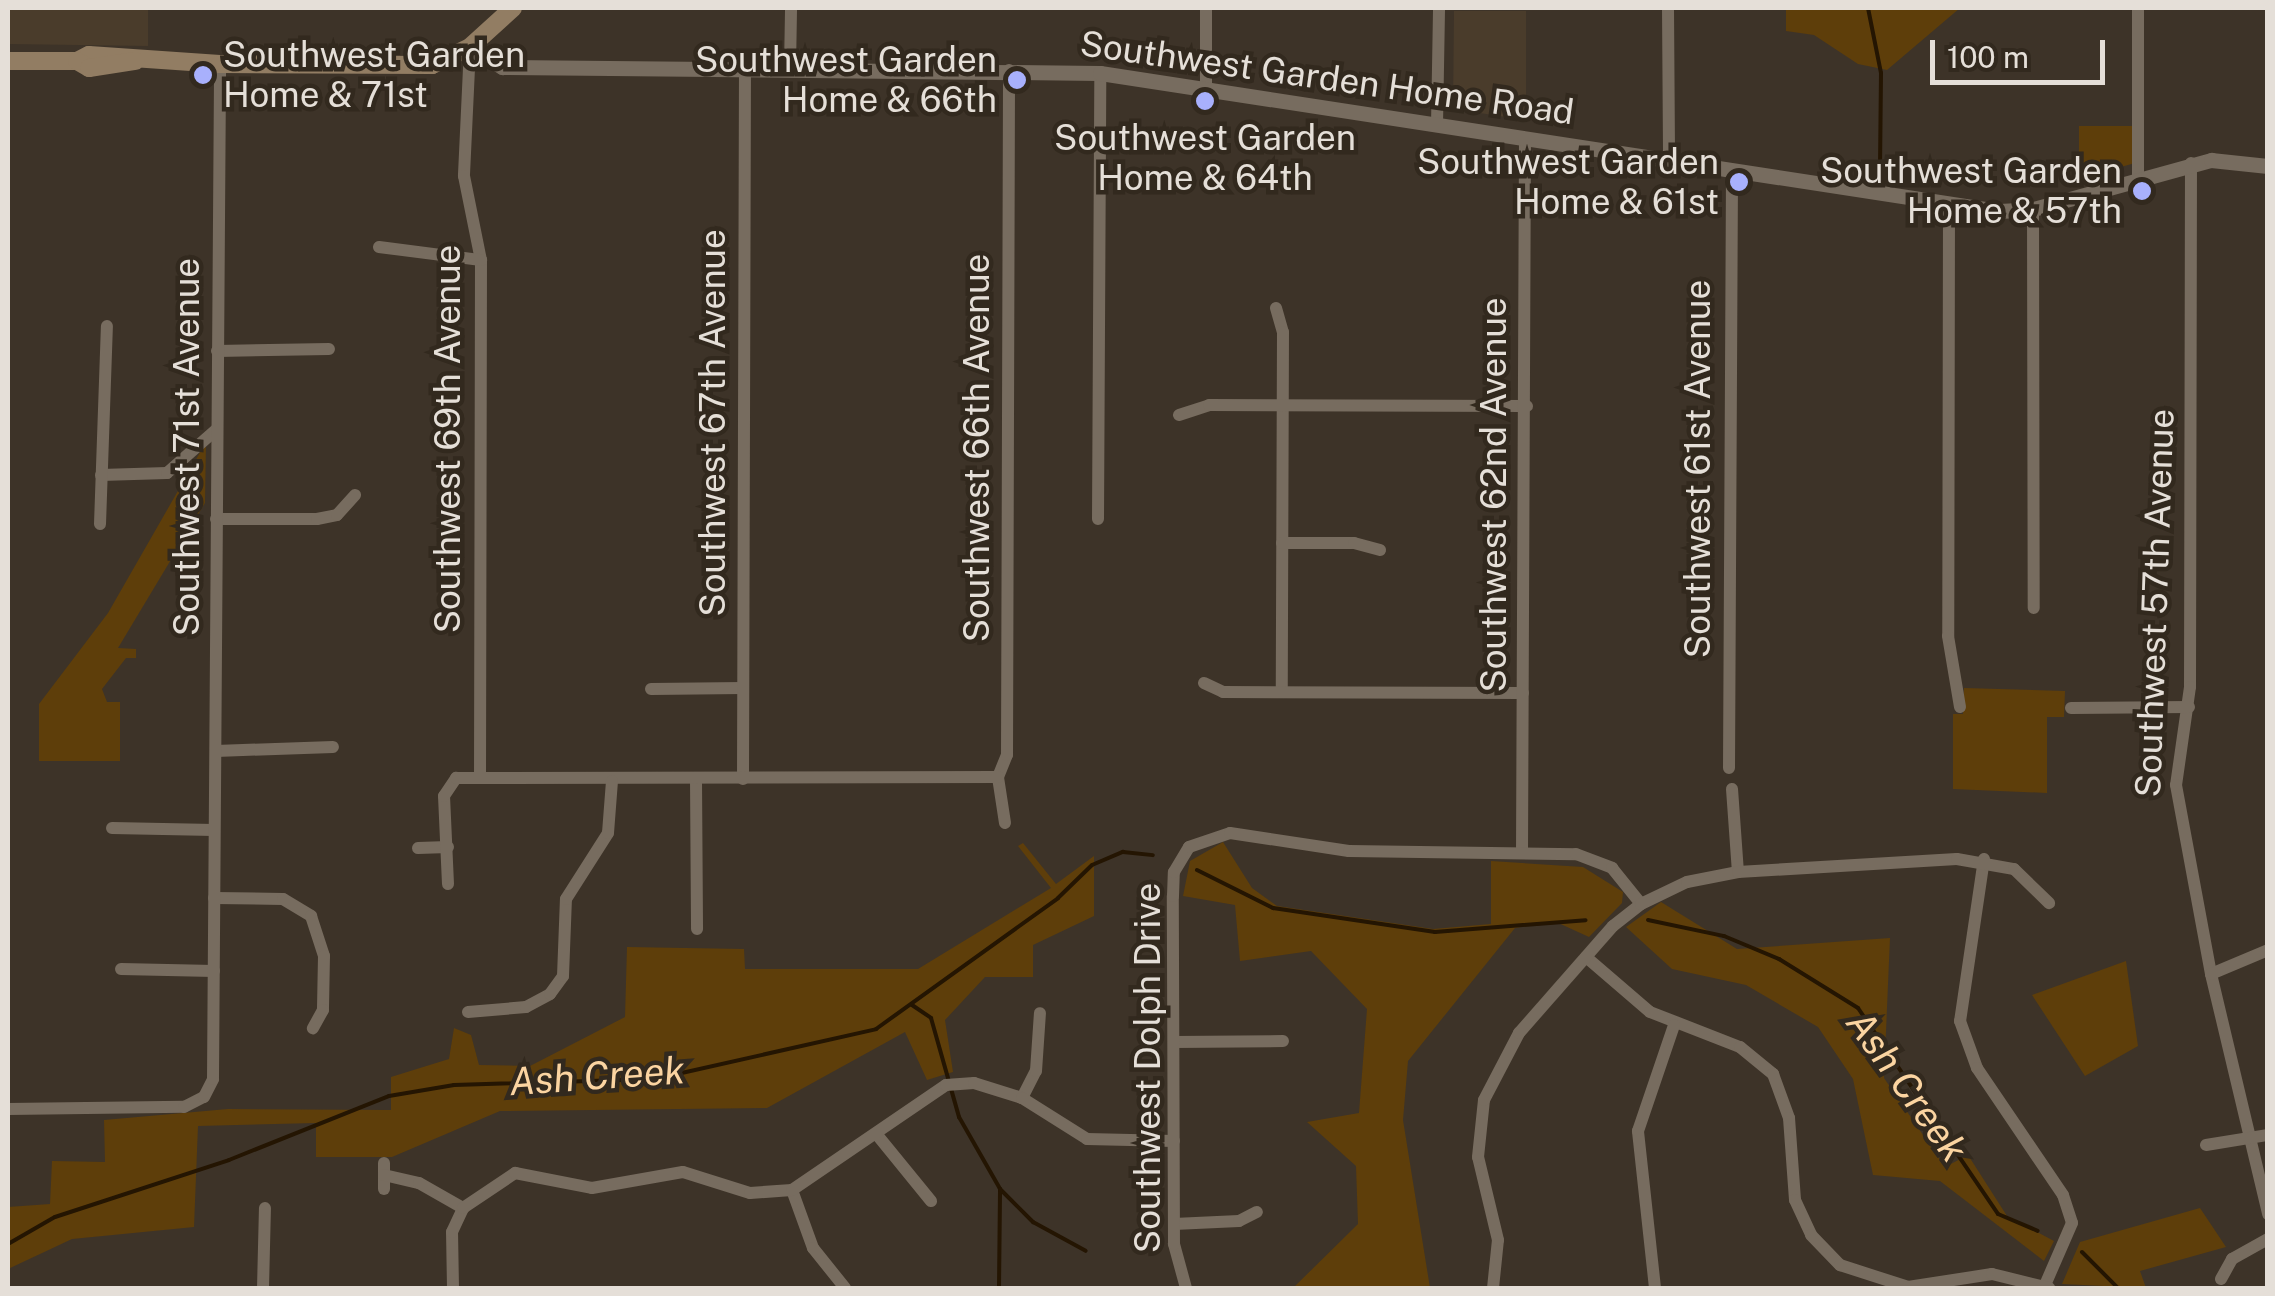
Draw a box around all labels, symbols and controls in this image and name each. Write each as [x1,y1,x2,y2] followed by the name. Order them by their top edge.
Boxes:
[1935,20,2110,82] scale bar
[1077,23,1577,133] street label: Southwest Garden Home Road
[223,34,525,116] place label: Southwest Garden Home & 71st
[695,39,997,121] place label: Southwest Garden Home & 66th
[1947,39,2029,75] text: 100 m
[192,64,214,86] marker: Southwest Garden Home & 71st
[1006,69,1028,91] marker: Southwest Garden Home & 66th
[1194,90,1216,112] marker: Southwest Garden Home & 64th
[1054,117,1356,199] place label: Southwest Garden Home & 64th
[1417,141,1719,223] place label: Southwest Garden Home & 61st
[1820,150,2122,232] place label: Southwest Garden Home & 57th
[1728,171,1750,193] marker: Southwest Garden Home & 61st
[2131,180,2153,202] marker: Southwest Garden Home & 57th
[692,229,734,617] street label: Southwest 67th Avenue
[427,245,469,633] street label: Southwest 69th Avenue
[956,254,998,642] street label: Southwest 66th Avenue
[166,258,208,636] street label: Southwest 71st Avenue
[1677,280,1719,658] street label: Southwest 61st Avenue
[1473,297,1515,693] street label: Southwest 62nd Avenue
[2127,408,2183,798] street label: Southwest 57th Avenue
[1127,883,1169,1253] street label: Southwest Dolph Drive
[1837,1002,1977,1170] water label: Ash Creek
[508,1047,686,1105] water label: Ash Creek

